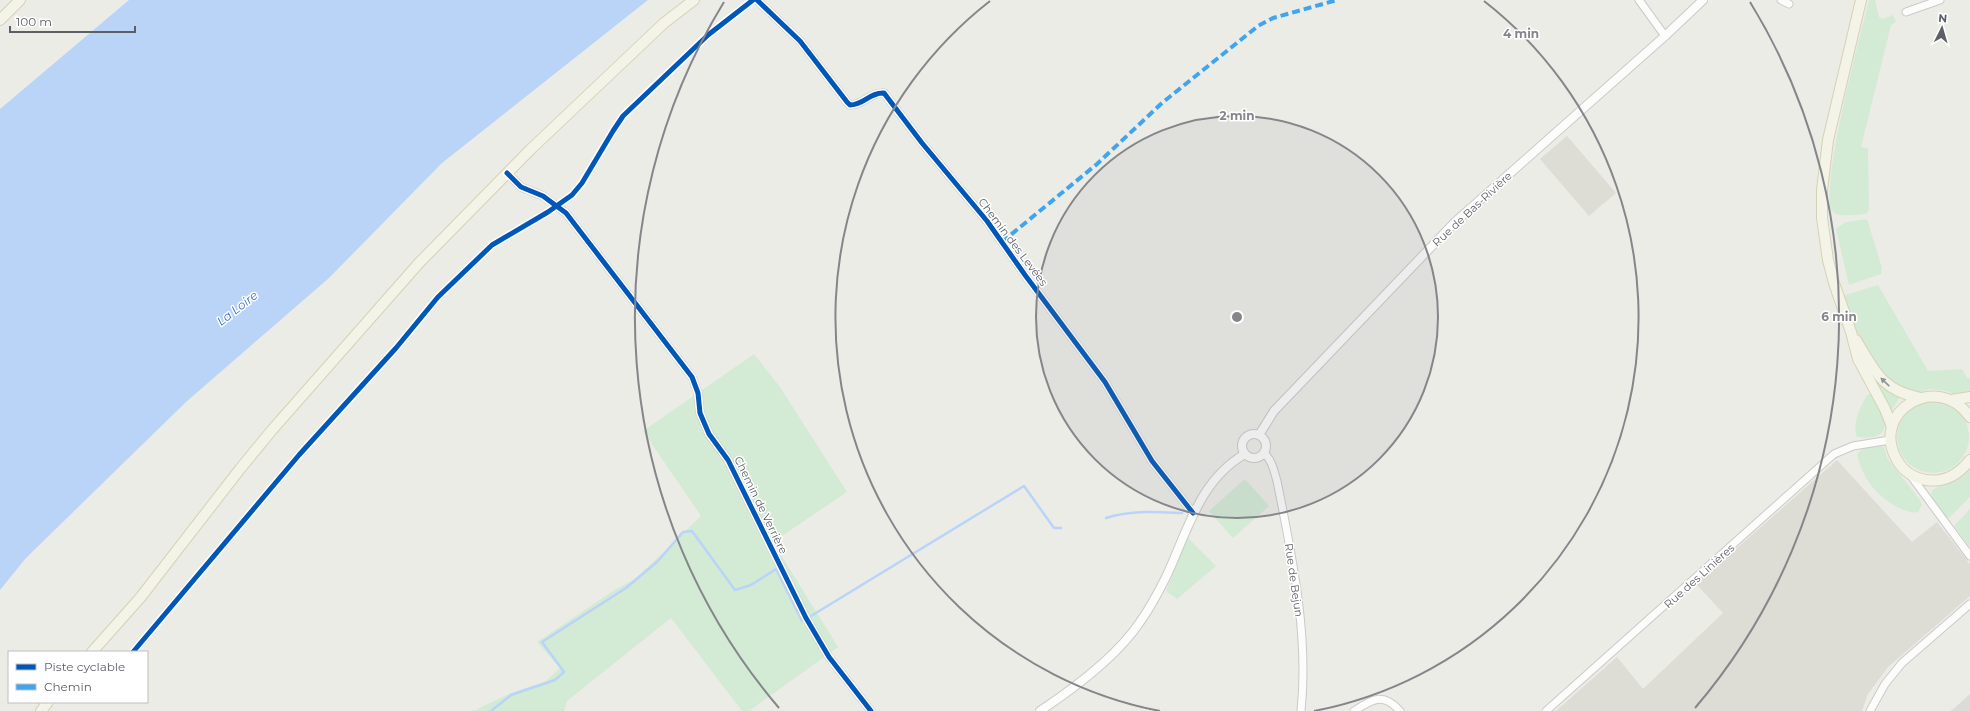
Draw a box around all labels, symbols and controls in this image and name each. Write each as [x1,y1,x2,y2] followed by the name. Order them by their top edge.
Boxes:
[10,8,135,34] scale bar
[1922,8,1962,48] north arrow
[1938,11,1948,25] text: N
[16,14,52,29] text: 100 m
[1503,26,1539,41] text: 4 min
[1220,108,1254,123] text: 2 min
[1429,168,1515,249] street label: Rue de Bas-Rivière
[975,195,1051,289] street label: Chemin des Levées
[214,287,260,329] water label: La Loire
[1821,309,1857,324] text: 6 min
[1230,310,1244,324] centre of rings
[1880,377,1890,387] one-way arrow
[731,454,791,556] street label: Chemin de Verrière
[1661,540,1738,611] street label: Rue des Linières
[1282,542,1306,618] street label: Rue de Bejun
[8,651,148,703] legend
[44,659,125,674] text: Piste cyclable
[44,679,92,694] text: Chemin

